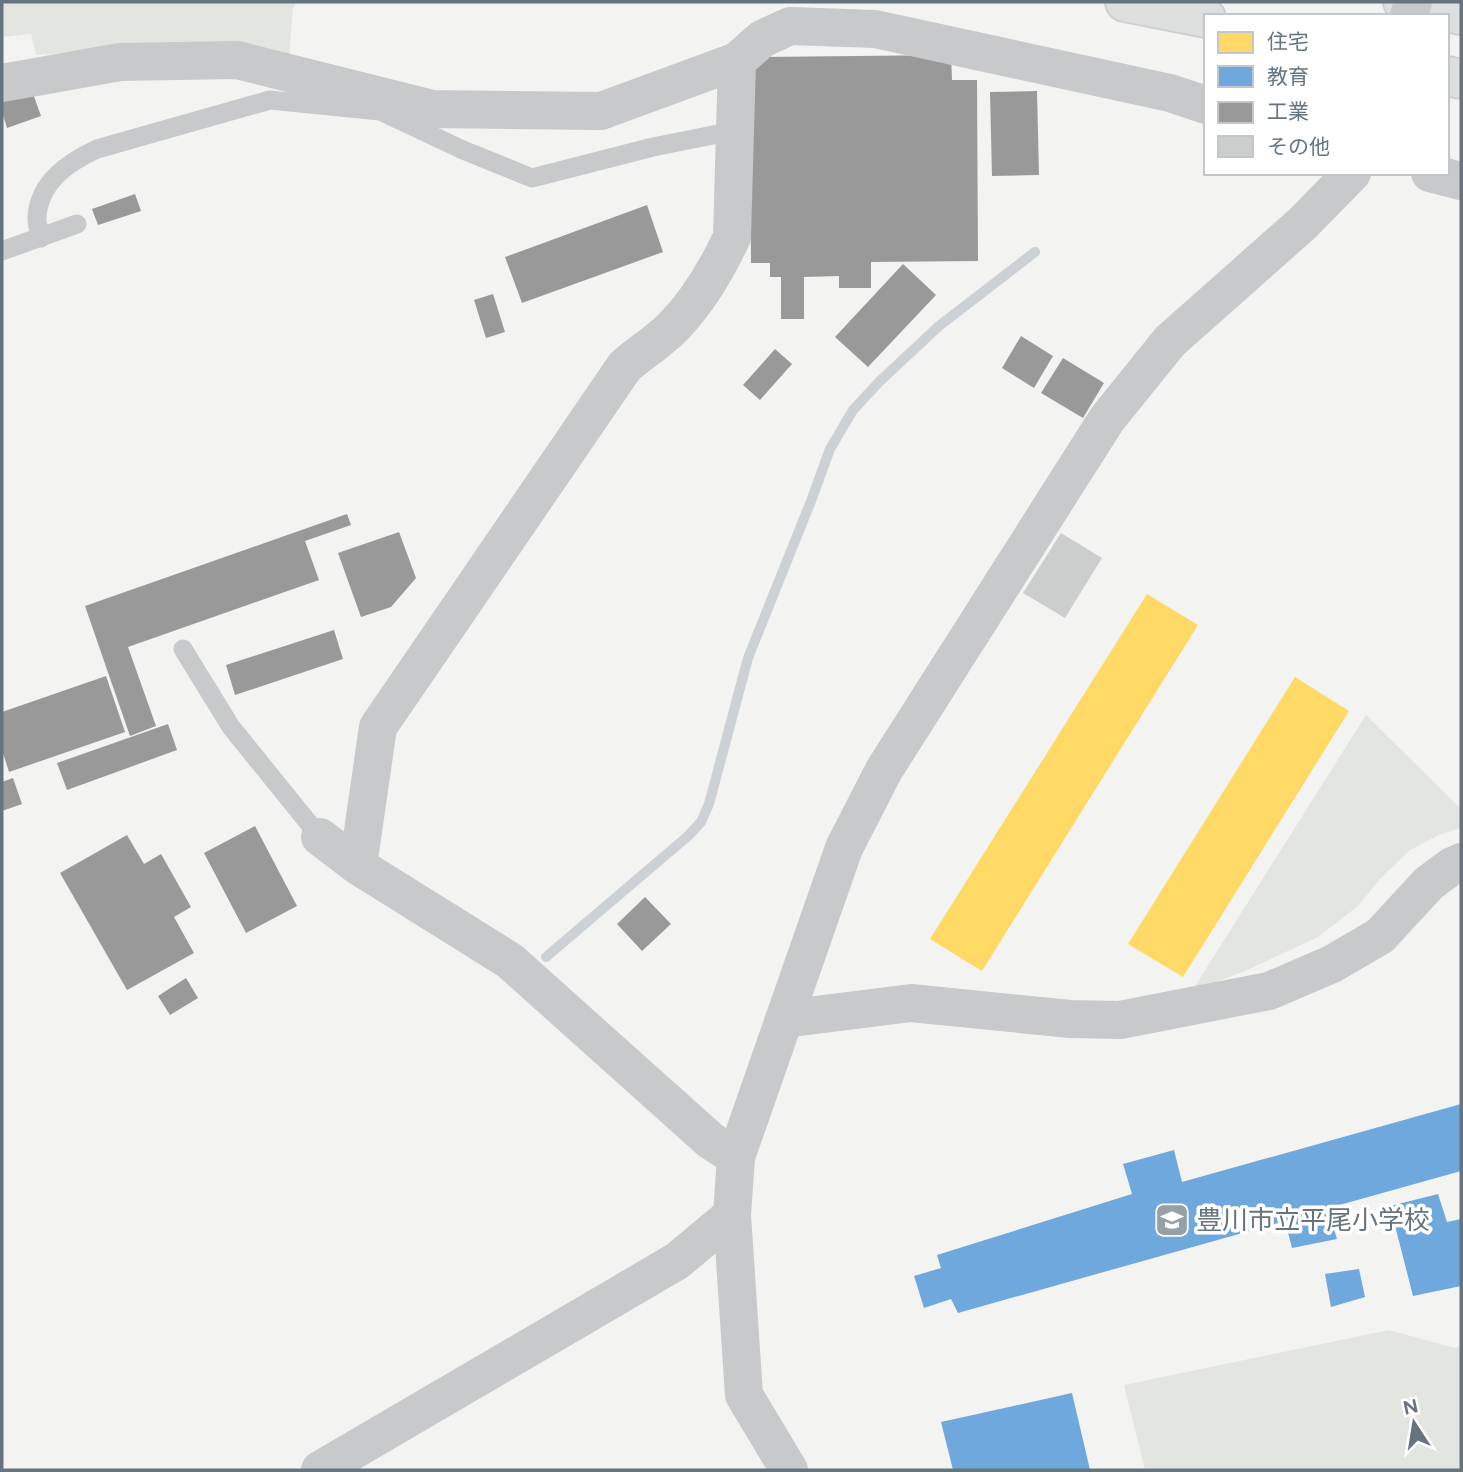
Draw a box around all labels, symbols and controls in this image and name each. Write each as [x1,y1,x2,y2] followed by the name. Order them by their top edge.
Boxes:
[1204,14,1449,175] legend
[1267,29,1309,54] text: 住宅
[1267,64,1309,89] text: 教育
[1267,99,1309,124] text: 工業
[1267,134,1330,159] text: その他
[1153,1201,1191,1239] school or university icon: 豊川市立平尾小学校
[1196,1204,1430,1236] place label: 豊川市立平尾小学校
[1379,1388,1449,1458] north arrow
[1401,1394,1420,1420] text: N

